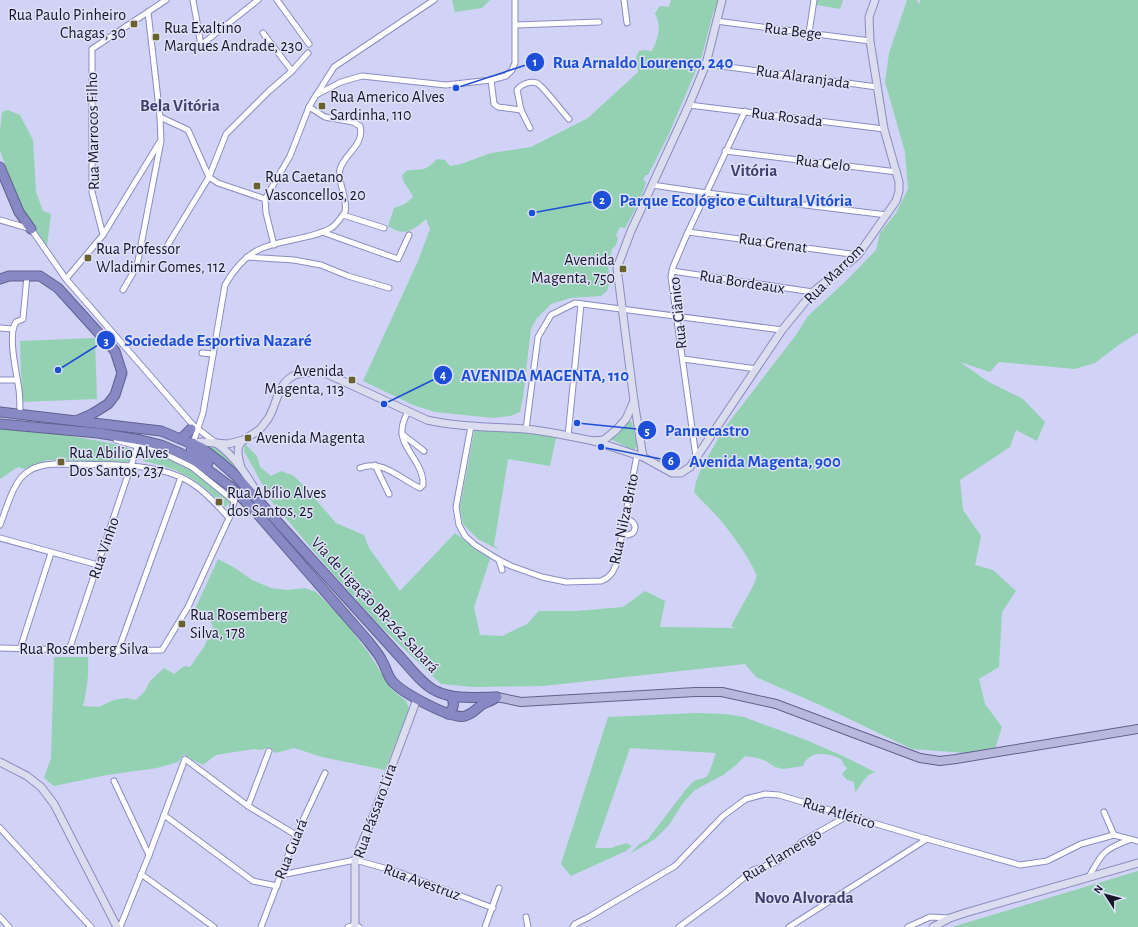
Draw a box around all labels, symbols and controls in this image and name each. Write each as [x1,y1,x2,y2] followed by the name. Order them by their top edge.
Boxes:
[8,7,126,41] place label: Rua Paulo Pinheiro Chagas, 30
[129,19,139,29] marker: Rua Paulo Pinheiro Chagas, 30
[164,20,303,54] place label: Rua Exaltino Marques Andrade, 230
[763,20,823,42] street label: Rua Bege
[151,32,161,42] marker: Rua Exaltino Marques Andrade, 230
[525,47,742,76] callout: Rua Arnaldo Lourenço, 240
[553,54,733,71] text: Rua Arnaldo Lourenço, 240
[533,56,537,68] text: 1
[755,62,851,93] street label: Rua Alaranjada
[84,72,102,190] street label: Rua Marrocos Filho
[330,89,445,123] place label: Rua Americo Alves Sardinha, 110
[140,97,220,114] district label: Bela Vitória
[317,101,327,111] marker: Rua Americo Alves Sardinha, 110
[750,105,824,129] street label: Rua Rosada
[795,152,852,174] street label: Rua Gelo
[731,162,777,179] district label: Vitória
[265,169,366,203] place label: Rua Caetano Vasconcellos, 20
[252,181,262,191] marker: Rua Caetano Vasconcellos, 20
[592,185,860,214] callout: Parque Ecológico e Cultural Vitória
[620,192,852,209] text: Parque Ecológico e Cultural Vitória
[599,194,605,206] text: 2
[738,230,808,256] street label: Rua Grenat
[96,241,226,275] place label: Rua Professor Wladimir Gomes, 112
[801,241,867,307] street label: Rua Marrom
[531,252,615,286] place label: Avenida Magenta, 750
[83,253,93,263] marker: Rua Professor Wladimir Gomes, 112
[618,264,628,274] marker: Avenida Magenta, 750
[698,267,786,297] street label: Rua Bordeaux
[666,276,690,350] street label: Rua Ciânico
[96,326,320,355] callout: Sociedade Esportiva Nazaré
[124,332,312,349] text: Sociedade Esportiva Nazaré
[103,335,109,347] text: 3
[433,361,637,390] callout: AVENIDA MAGENTA, 110
[264,363,344,397] place label: Avenida Magenta, 113
[461,367,629,384] text: AVENIDA MAGENTA, 110
[440,369,446,381] text: 4
[347,375,357,385] marker: Avenida Magenta, 113
[637,416,757,445] callout: Pannecastro
[665,422,749,439] text: Pannecastro
[644,425,650,437] text: 5
[256,430,365,446] place label: Avenida Magenta
[243,433,253,443] marker: Avenida Magenta
[69,445,169,479] place label: Rua Abilio Alves Dos Santos, 237
[661,446,849,475] callout: Avenida Magenta, 900
[689,453,841,470] text: Avenida Magenta, 900
[668,455,674,467] text: 6
[56,457,66,467] marker: Rua Abilio Alves Dos Santos, 237
[607,472,641,566] street label: Rua Nilza Brito
[227,485,327,519] place label: Rua Abílio Alves dos Santos, 25
[214,497,224,507] marker: Rua Abílio Alves dos Santos, 25
[86,515,122,581] street label: Rua Vinho
[308,534,442,676] street label: Via de Ligação BR-262 Sabará
[190,607,288,641] place label: Rua Rosemberg Silva, 178
[177,619,187,629] marker: Rua Rosemberg Silva, 178
[19,641,149,657] street label: Rua Rosemberg Silva
[350,761,400,861] street label: Rua Pássaro Lira
[801,794,877,832] street label: Rua Atlético
[272,816,310,882] street label: Rua Guará
[740,825,824,885] street label: Rua Flamengo
[381,861,463,903] street label: Rua Avestruz
[1086,875,1126,915] north arrow
[1092,883,1105,896] text: N
[754,889,854,906] district label: Novo Alvorada

